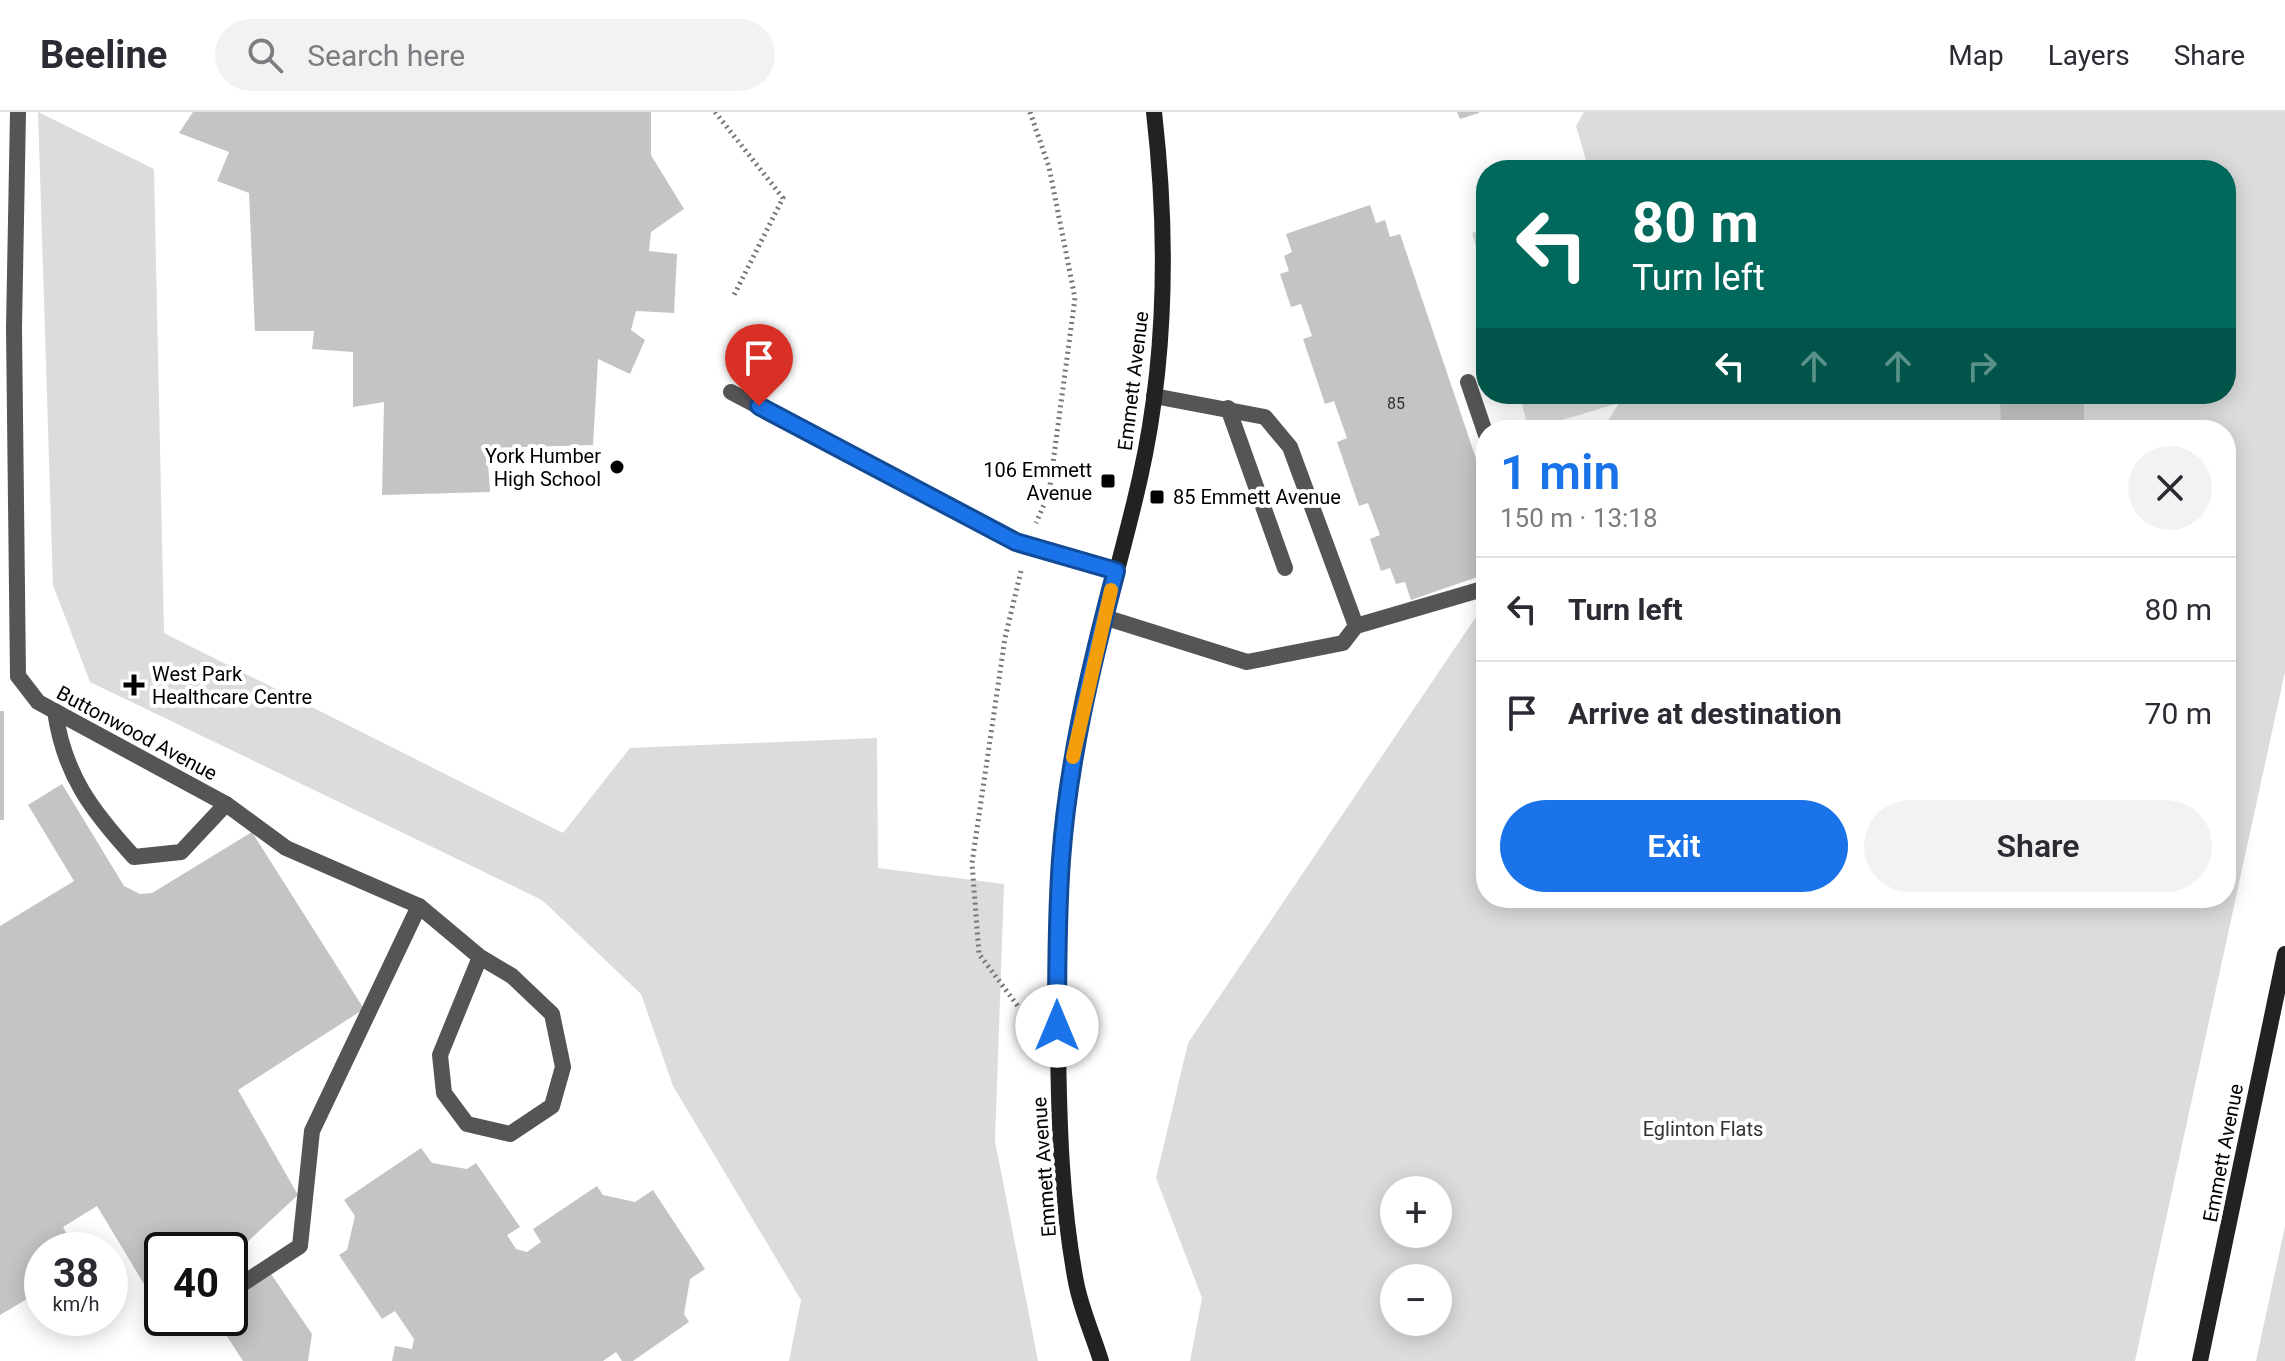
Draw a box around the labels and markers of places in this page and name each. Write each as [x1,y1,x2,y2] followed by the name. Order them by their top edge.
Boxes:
[725,324,793,406] pin
[485,444,601,491] place label: York Humber High School
[608,458,626,476] marker: York Humber High School
[983,458,1092,505] place label: 106 Emmett Avenue
[1099,472,1117,490] marker: 106 Emmett Avenue
[1173,485,1341,509] place label: 85 Emmett Avenue
[1148,488,1166,506] marker: 85 Emmett Avenue
[152,662,312,709] place label: West Park Healthcare Centre
[123,674,145,696] marker: West Park Healthcare Centre

